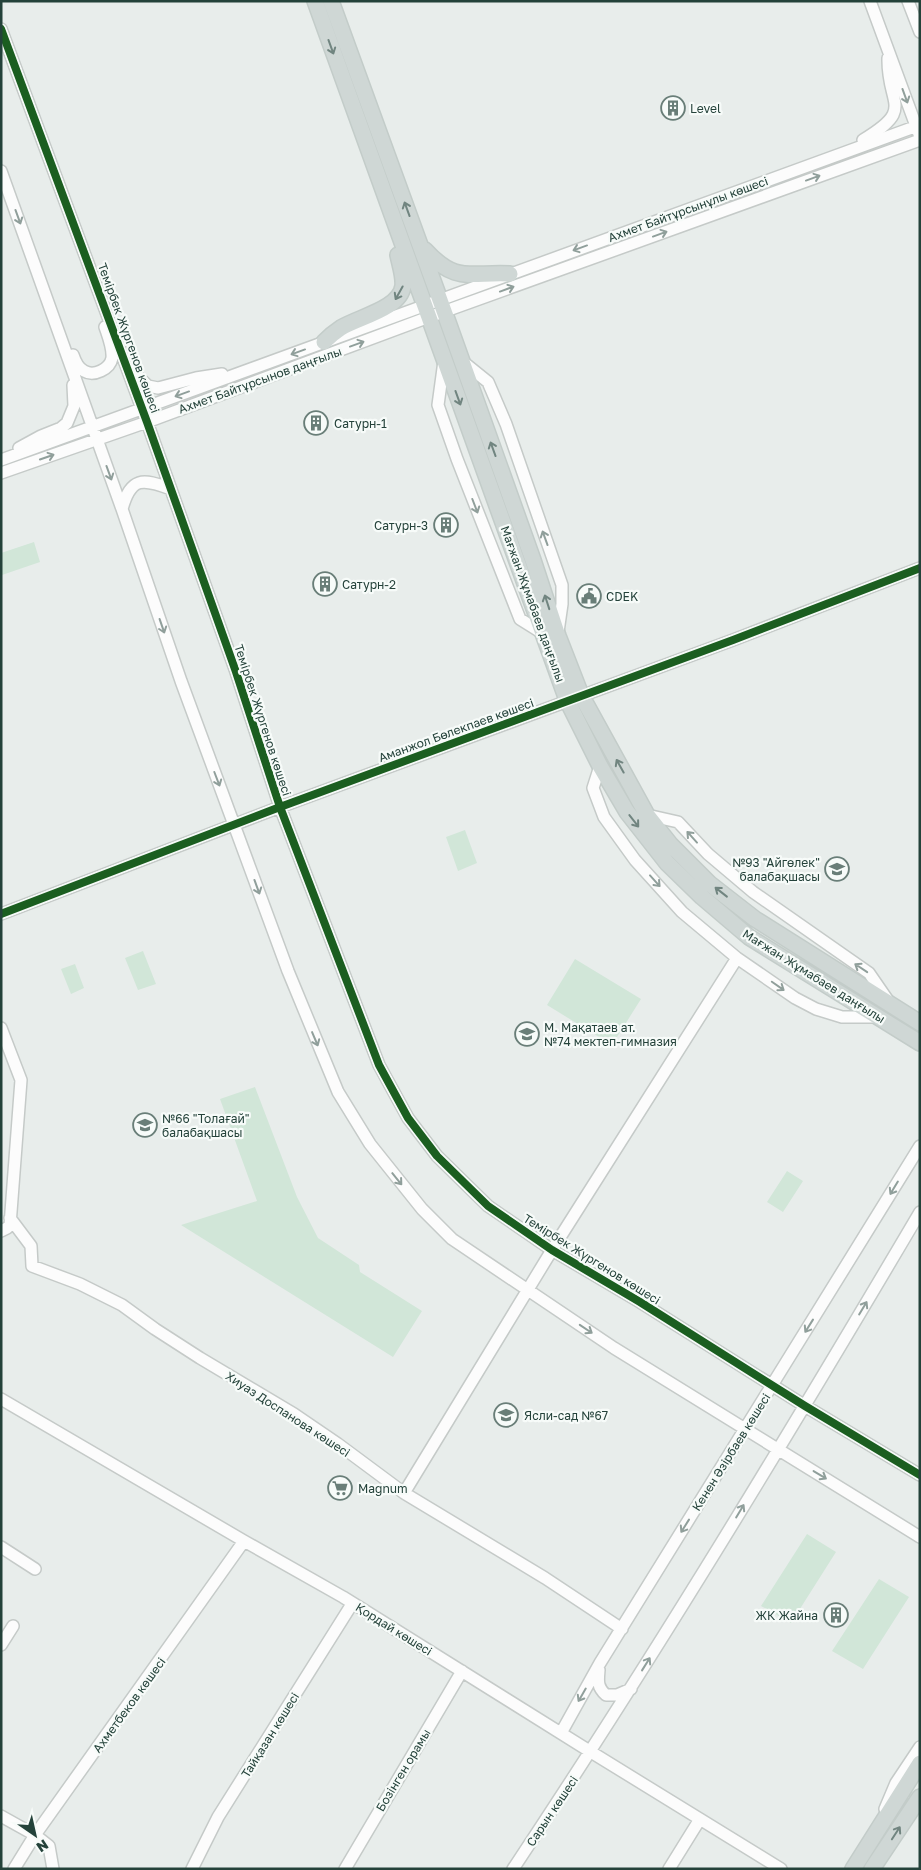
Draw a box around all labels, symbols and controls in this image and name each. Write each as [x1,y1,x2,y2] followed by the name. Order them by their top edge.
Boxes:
[327,39,336,54] one-way arrow
[901,88,910,104] one-way arrow
[660,95,686,121] building icon: Level
[690,101,721,116] place label: Level
[606,173,770,245] street label: Ахмет Байтұрсынұлы көшесі
[804,173,820,182] one-way arrow
[402,202,411,217] one-way arrow
[14,209,23,224] one-way arrow
[652,229,667,238] one-way arrow
[573,244,589,253] one-way arrow
[95,261,163,415] street label: Темірбек Жүргенов көшесі
[499,284,514,293] one-way arrow
[394,286,404,301] one-way arrow
[349,339,364,348] one-way arrow
[176,343,344,417] street label: Ахмет Байтұрсынов даңғылы
[291,348,307,357] one-way arrow
[454,389,463,405] one-way arrow
[174,390,190,399] one-way arrow
[303,410,329,436] building icon: Сатурн-1
[334,416,387,431] place label: Сатурн-1
[488,442,497,457] one-way arrow
[39,451,55,461] one-way arrow
[105,465,114,480] one-way arrow
[471,498,480,513] one-way arrow
[433,512,459,538] building icon: Сатурн-3
[374,518,428,533] place label: Сатурн-3
[498,524,568,684] street label: Мағжан Жұмабаев даңғылы
[540,531,549,547] one-way arrow
[312,571,338,597] building icon: Сатурн-2
[342,577,396,592] place label: Сатурн-2
[576,583,602,609] public building icon: CDEK
[606,589,638,604] place label: CDEK
[541,595,551,611] one-way arrow
[158,618,167,634] one-way arrow
[231,642,295,798] street label: Темірбек Жүргенов көшесі
[376,695,536,765] street label: Аманжол Бөлекпаев көшесі
[615,759,624,774] one-way arrow
[213,771,222,786] one-way arrow
[629,814,640,827] one-way arrow
[686,830,698,843] one-way arrow
[732,855,820,884] place label: №93 "Айгөлек" балабақшасы
[824,856,850,882] school or university icon: №93 "Айгөлек" балабақшасы
[649,875,661,888] one-way arrow
[253,879,263,895] one-way arrow
[714,887,727,898] one-way arrow
[740,926,888,1026] street label: Мағжан Жұмабаев даңғылы
[855,963,869,973] one-way arrow
[771,981,785,991] one-way arrow
[544,1020,677,1049] place label: М. Мақатаев ат. №74 мектеп-гимназия
[514,1021,540,1047] school or university icon: М. Мақатаев ат. №74 мектеп-гимназия
[311,1031,321,1046] one-way arrow
[162,1111,249,1140] place label: №66 "Толағай" балабақшасы
[132,1112,158,1138] school or university icon: №66 "Толағай" балабақшасы
[392,1172,403,1185] one-way arrow
[889,1180,899,1194] one-way arrow
[521,1211,663,1307] street label: Темірбек Жүргенов көшесі
[859,1301,869,1315] one-way arrow
[804,1319,814,1333] one-way arrow
[579,1324,593,1334] one-way arrow
[223,1368,353,1460] street label: Хиуаз Доспанова көшесі
[689,1390,773,1514] street label: Кенен Әзірбаев көшесі
[493,1402,519,1428] school or university icon: Ясли-сад №67
[524,1408,608,1423] place label: Ясли-сад №67
[812,1470,826,1480] one-way arrow
[327,1475,353,1501] supermarket icon: Magnum
[358,1481,408,1496] place label: Magnum
[736,1504,746,1518] one-way arrow
[680,1519,690,1533] one-way arrow
[353,1599,435,1659] street label: Қордай көшесі
[823,1602,849,1628] building icon: ЖК Жайна
[755,1608,818,1623] place label: ЖК Жайна
[89,1654,169,1756] street label: Ахметбеков көшесі
[642,1658,652,1672] one-way arrow
[577,1687,587,1702] one-way arrow
[238,1690,302,1780] street label: Тайқазан көшесі
[373,1726,433,1814] street label: Бозінген орамы
[523,1773,581,1849] street label: Сарын көшесі
[10,1810,60,1860] north arrow
[891,1826,901,1840] one-way arrow
[33,1836,52,1856] text: N

